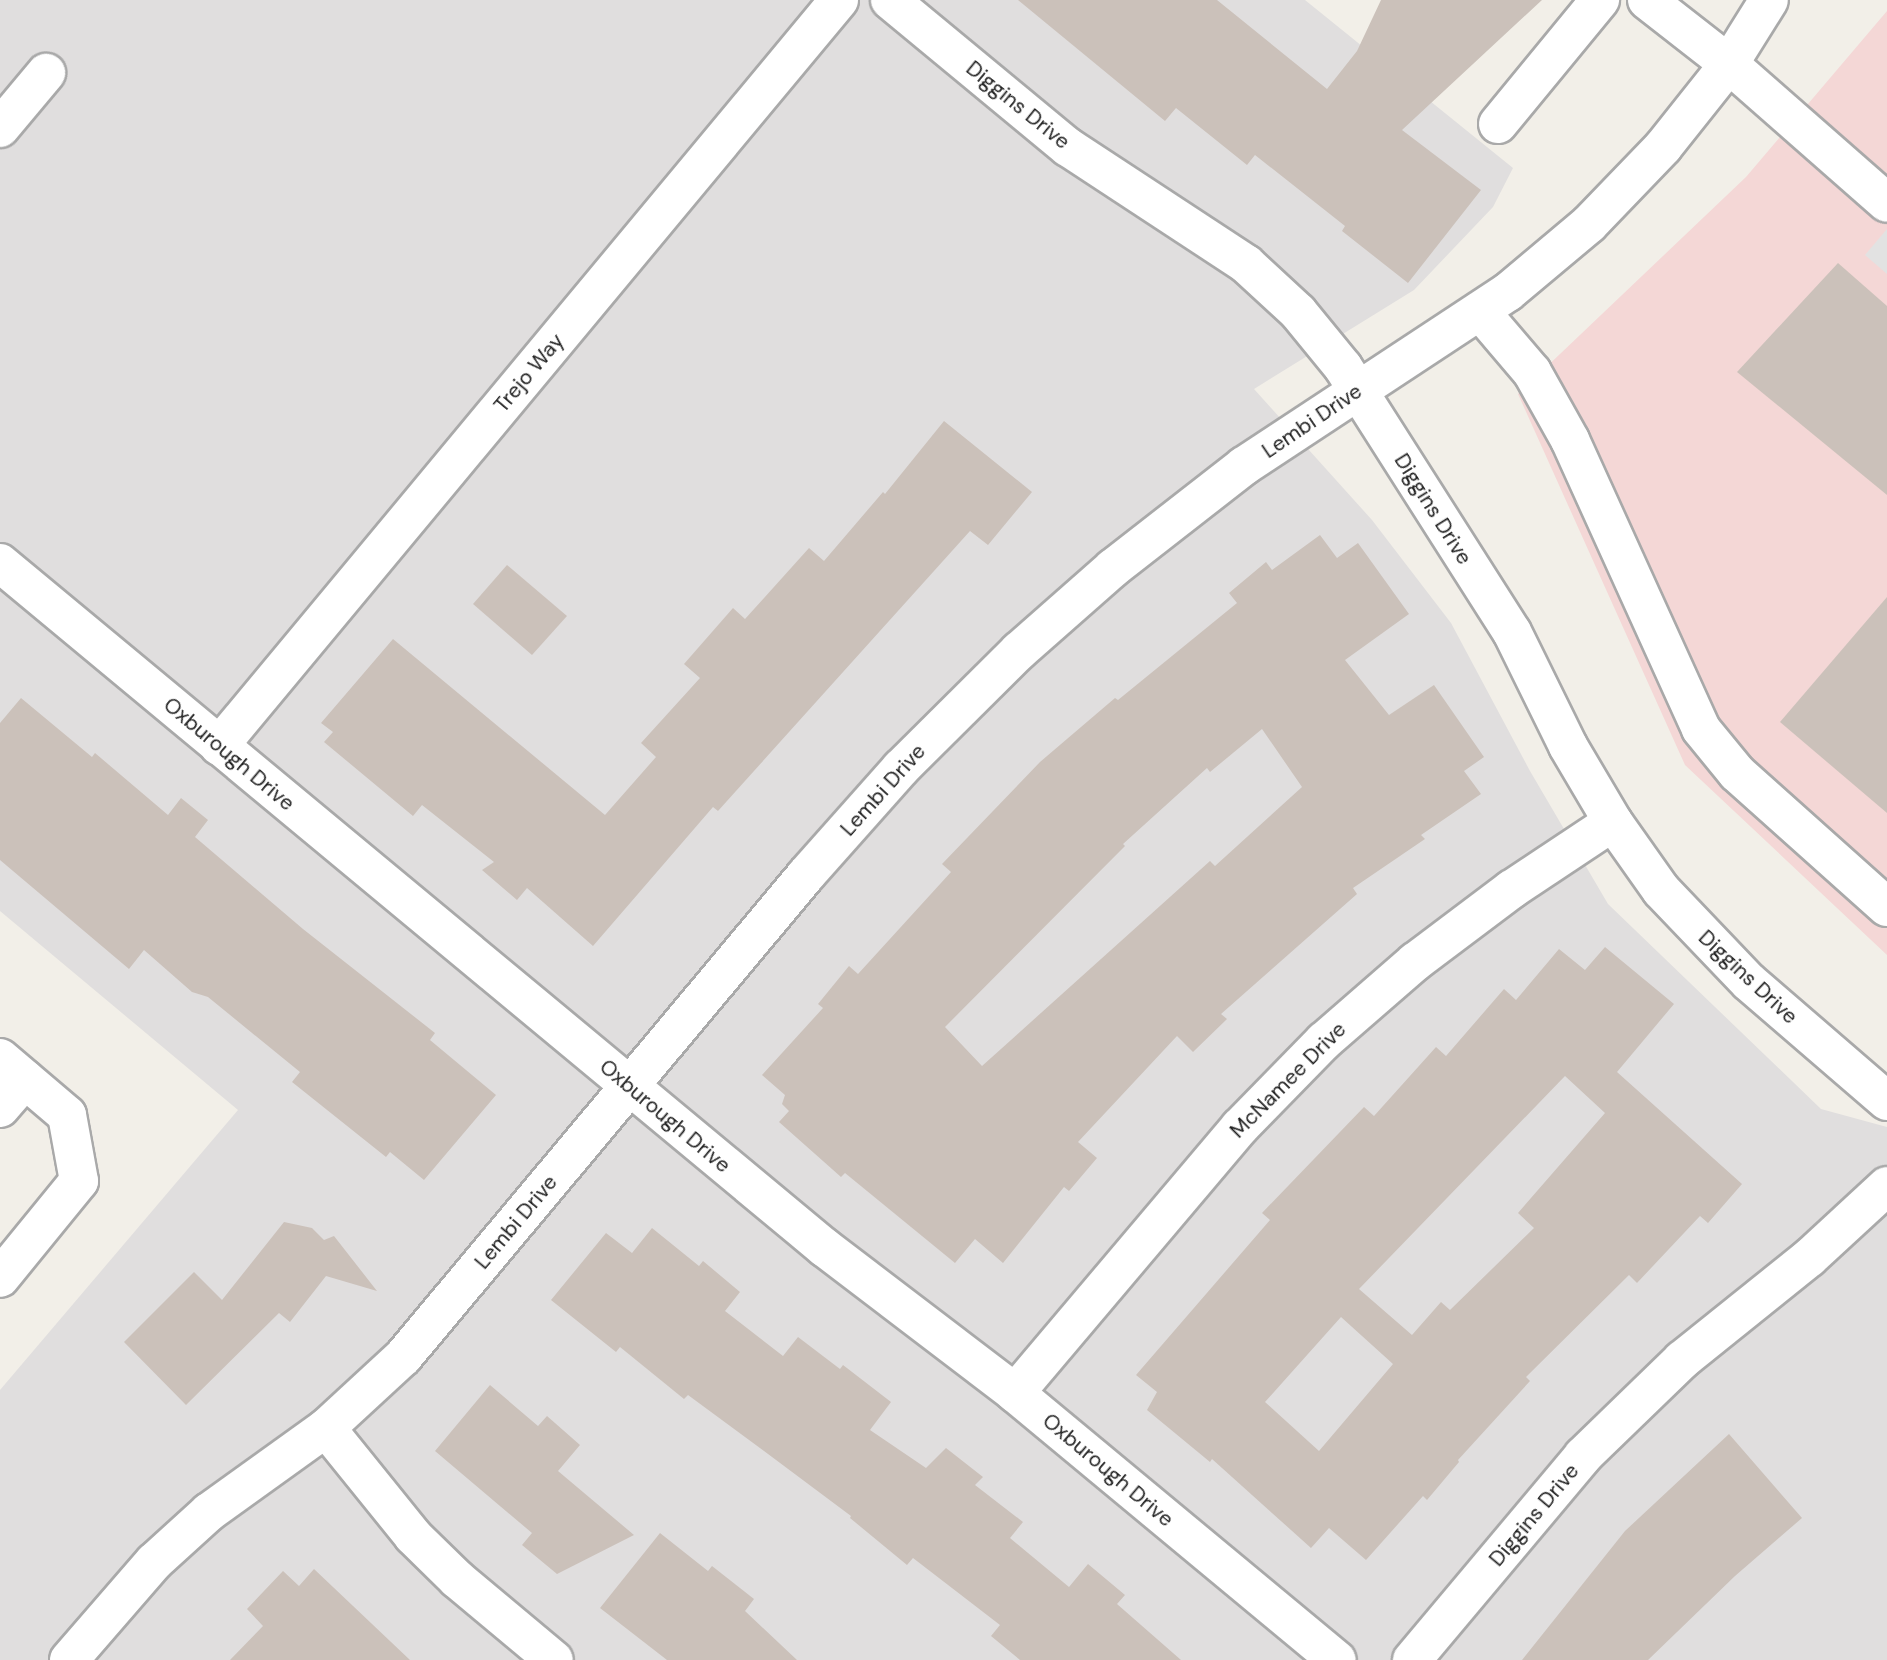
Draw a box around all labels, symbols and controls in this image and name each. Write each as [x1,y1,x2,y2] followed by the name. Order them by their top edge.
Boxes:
[961,56,1075,154] street label: Diggins Drive
[489,328,569,418] street label: Trejo Way
[1257,378,1367,464] street label: Lembi Drive
[1389,449,1477,569] street label: Diggins Drive
[159,692,299,816] street label: Oxburough Drive
[835,739,931,841] street label: Lembi Drive
[1693,925,1803,1029] street label: Diggins Drive
[1225,1017,1351,1143] street label: McNamee Drive
[595,1054,735,1178] street label: Oxburough Drive
[469,1170,563,1274] street label: Lembi Drive
[1038,1408,1178,1532] street label: Oxburough Drive
[1484,1459,1584,1571] street label: Diggins Drive

